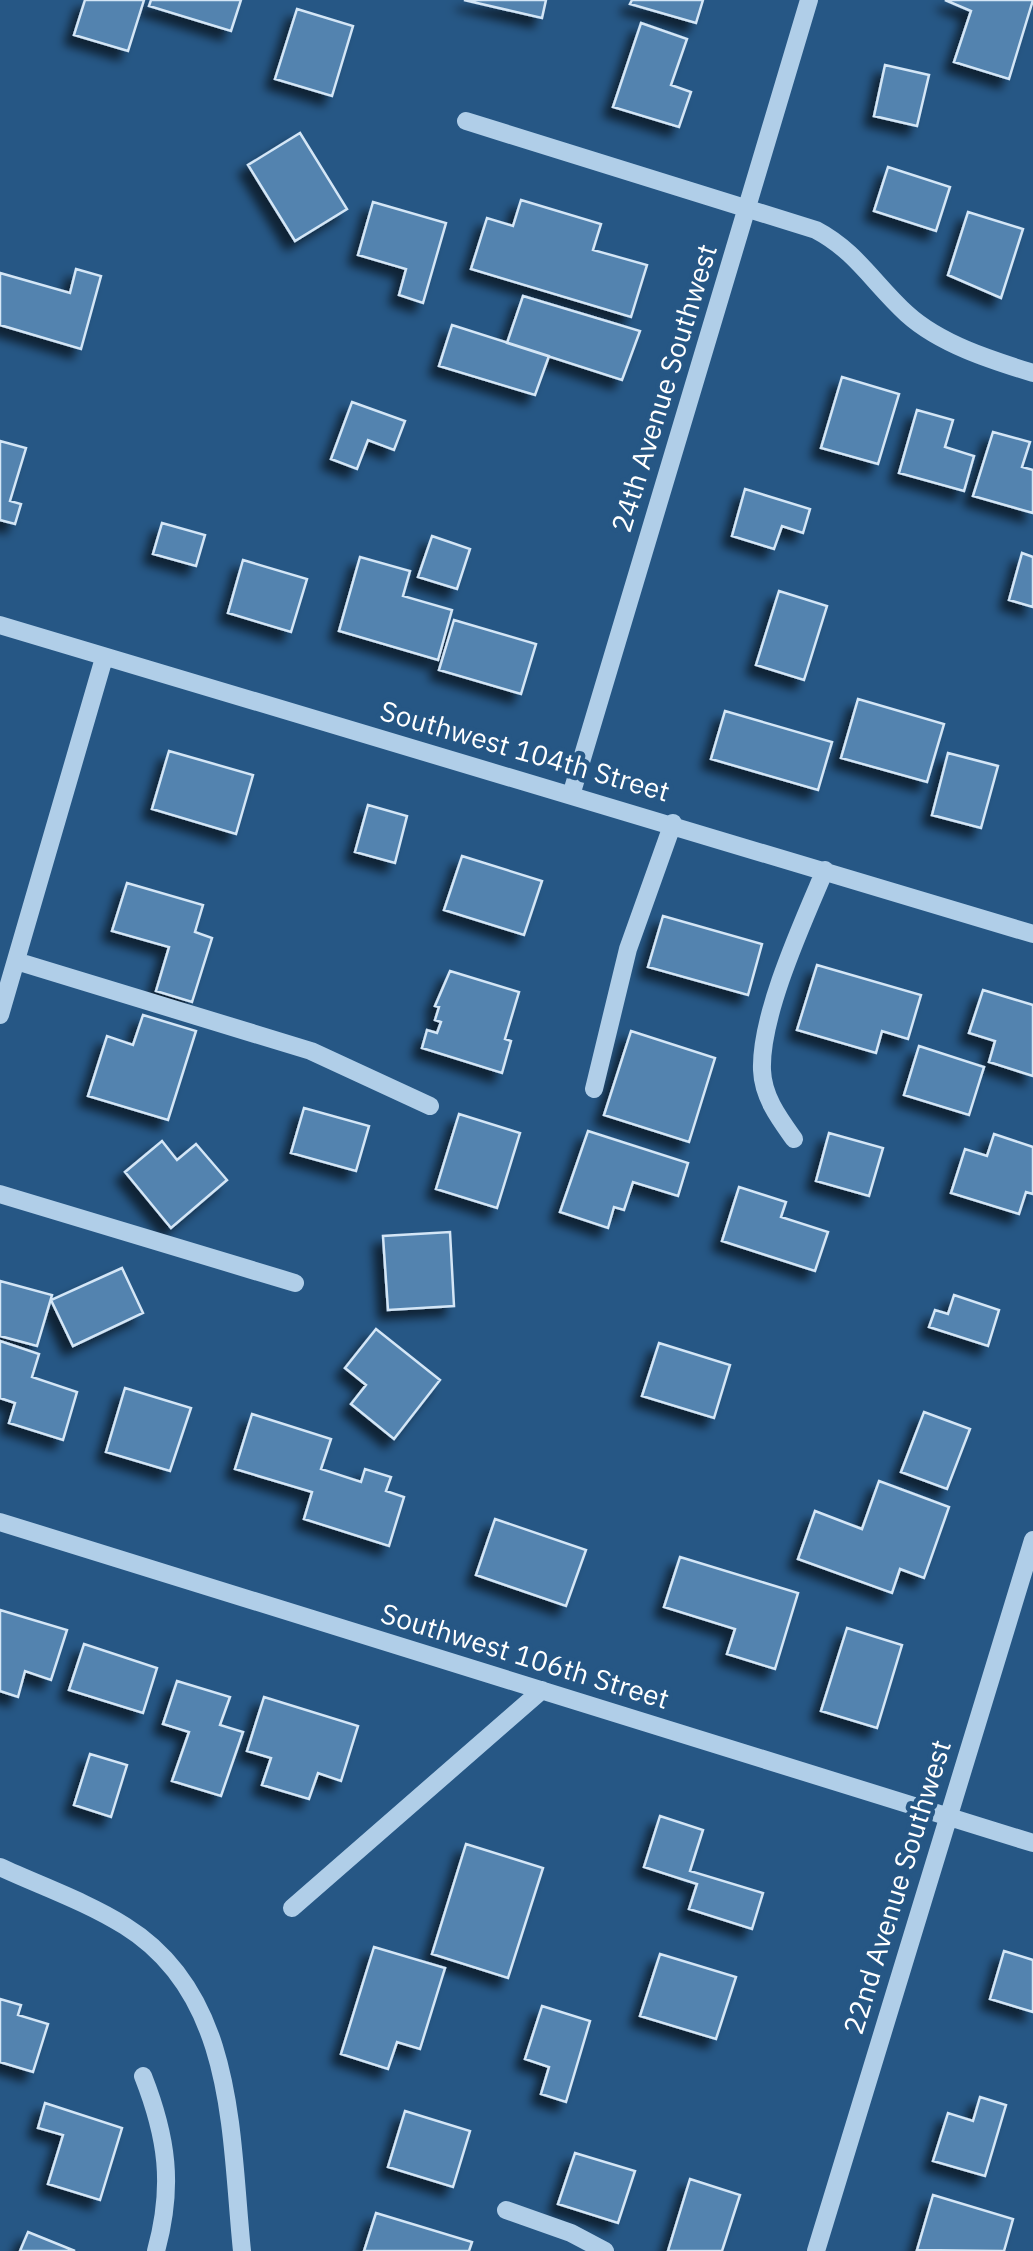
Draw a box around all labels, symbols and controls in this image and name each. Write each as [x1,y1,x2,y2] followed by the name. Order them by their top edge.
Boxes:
[602,239,725,536] street label: 24th Avenue Southwest
[376,691,674,810] street label: Southwest 104th Street
[376,1594,674,1717] street label: Southwest 106th Street
[834,1735,959,2039] street label: 22nd Avenue Southwest

